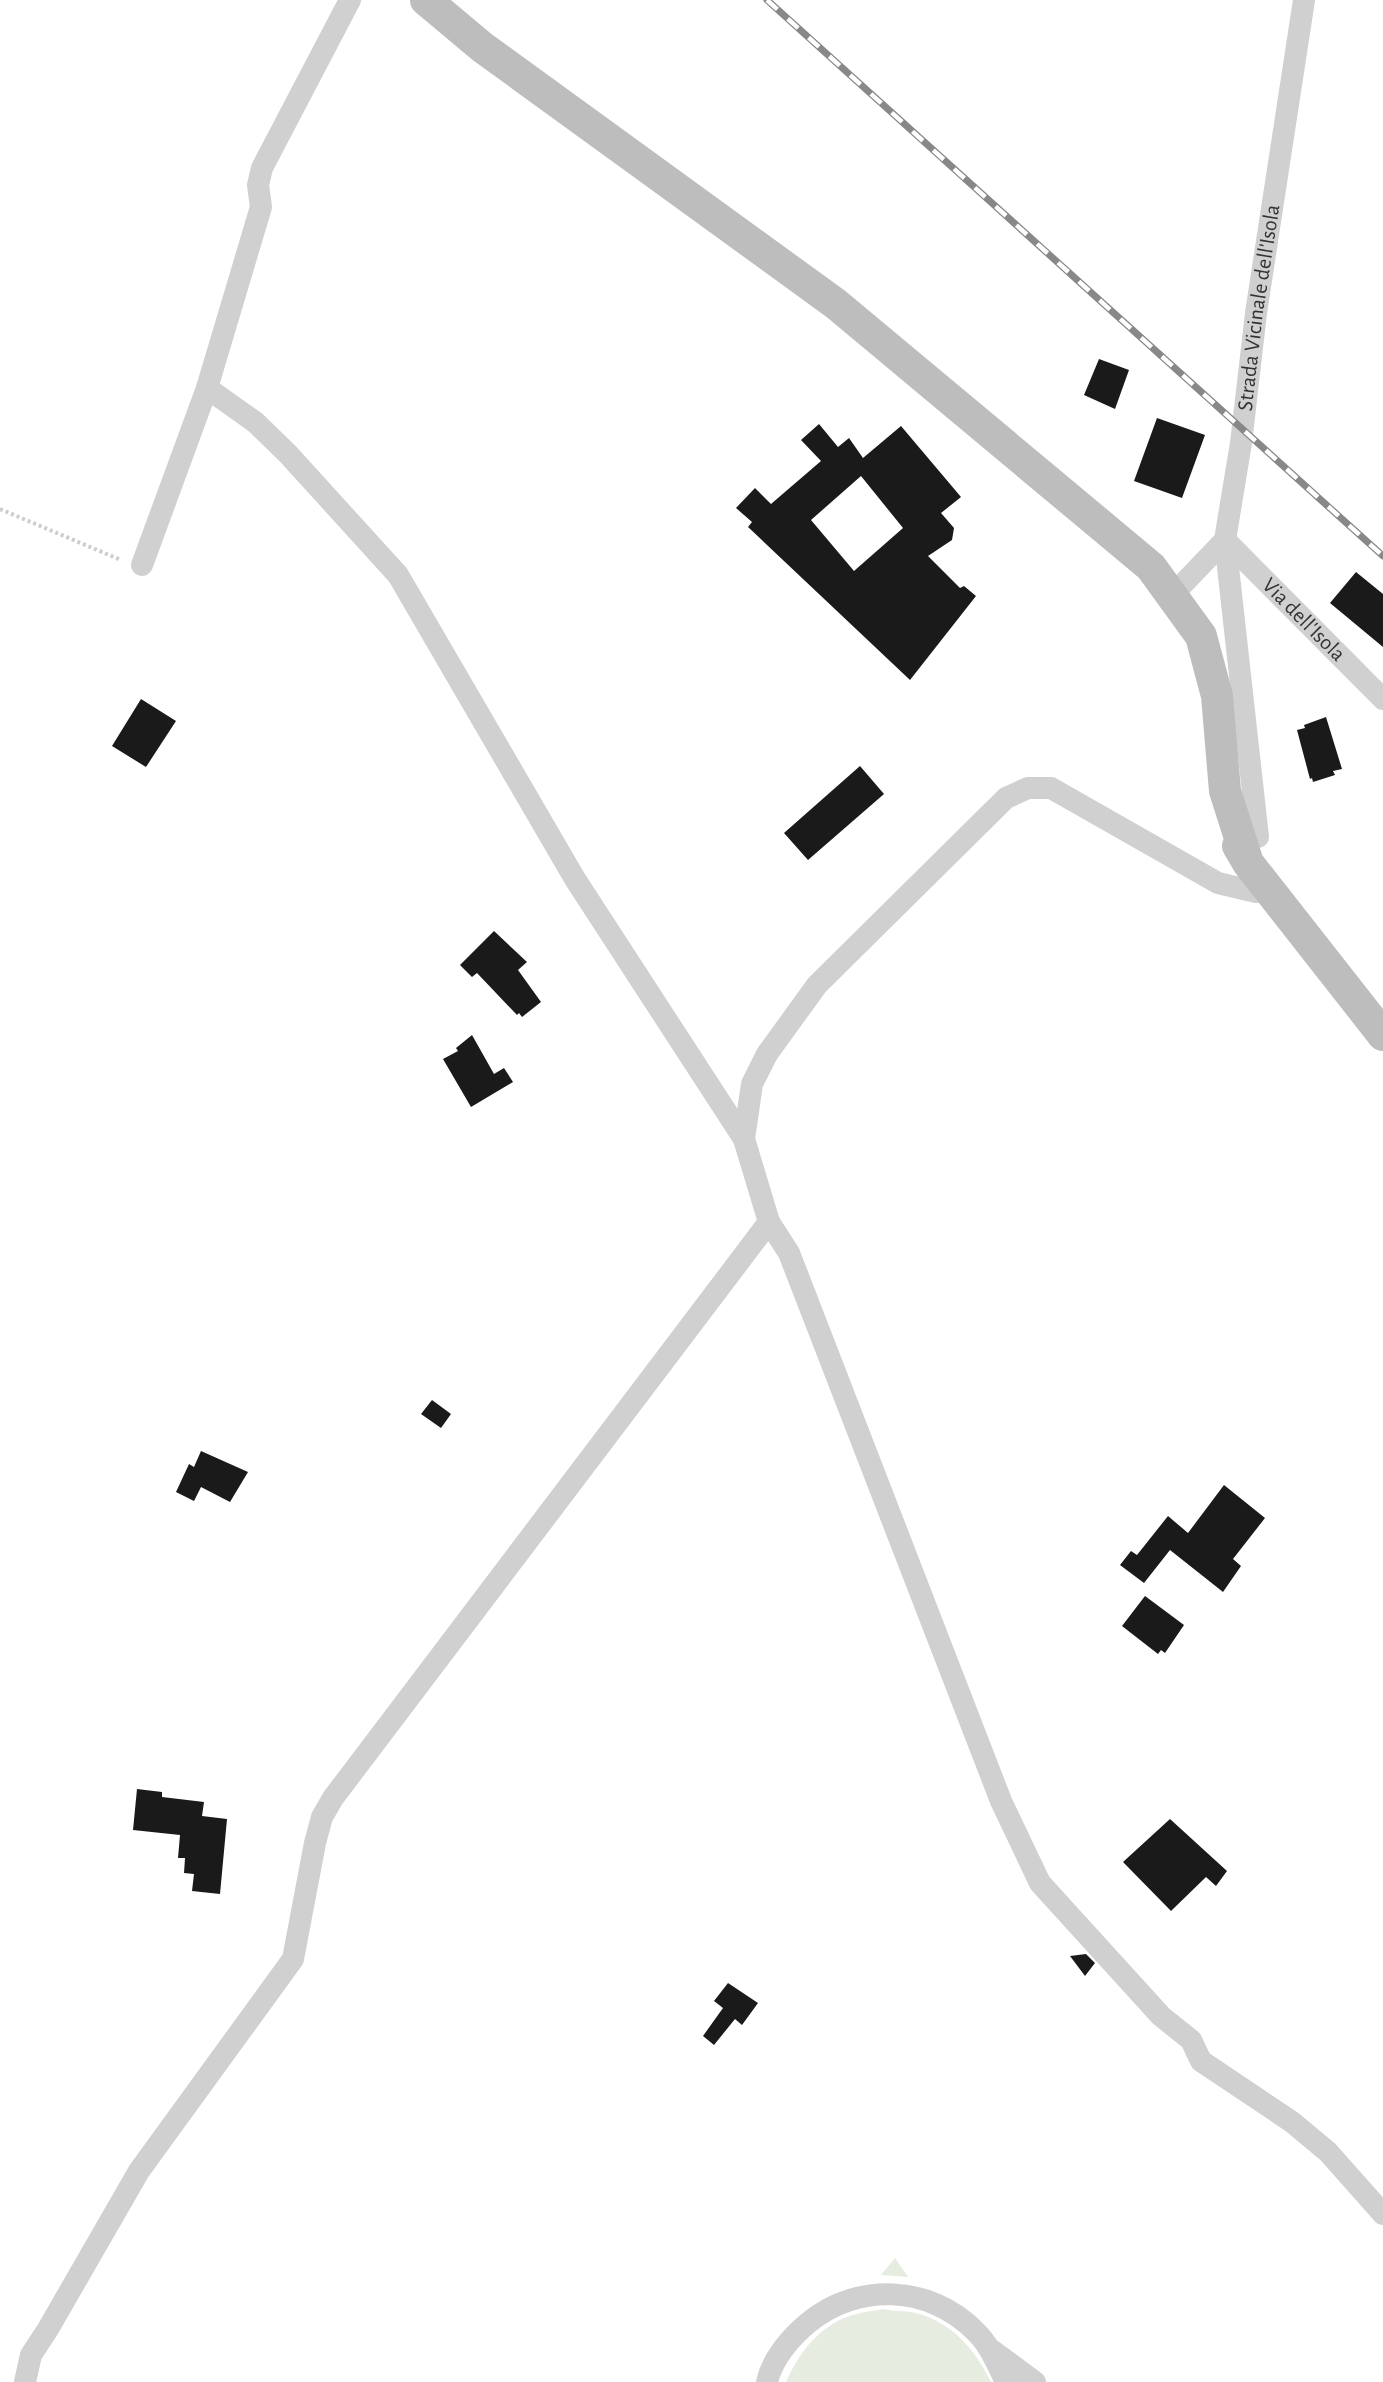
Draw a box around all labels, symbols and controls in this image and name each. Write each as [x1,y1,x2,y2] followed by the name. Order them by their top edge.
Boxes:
[1234,203,1283,412] street label: Strada Vicinale dell'Isola
[1258,573,1350,665] street label: Via dell'Isola

